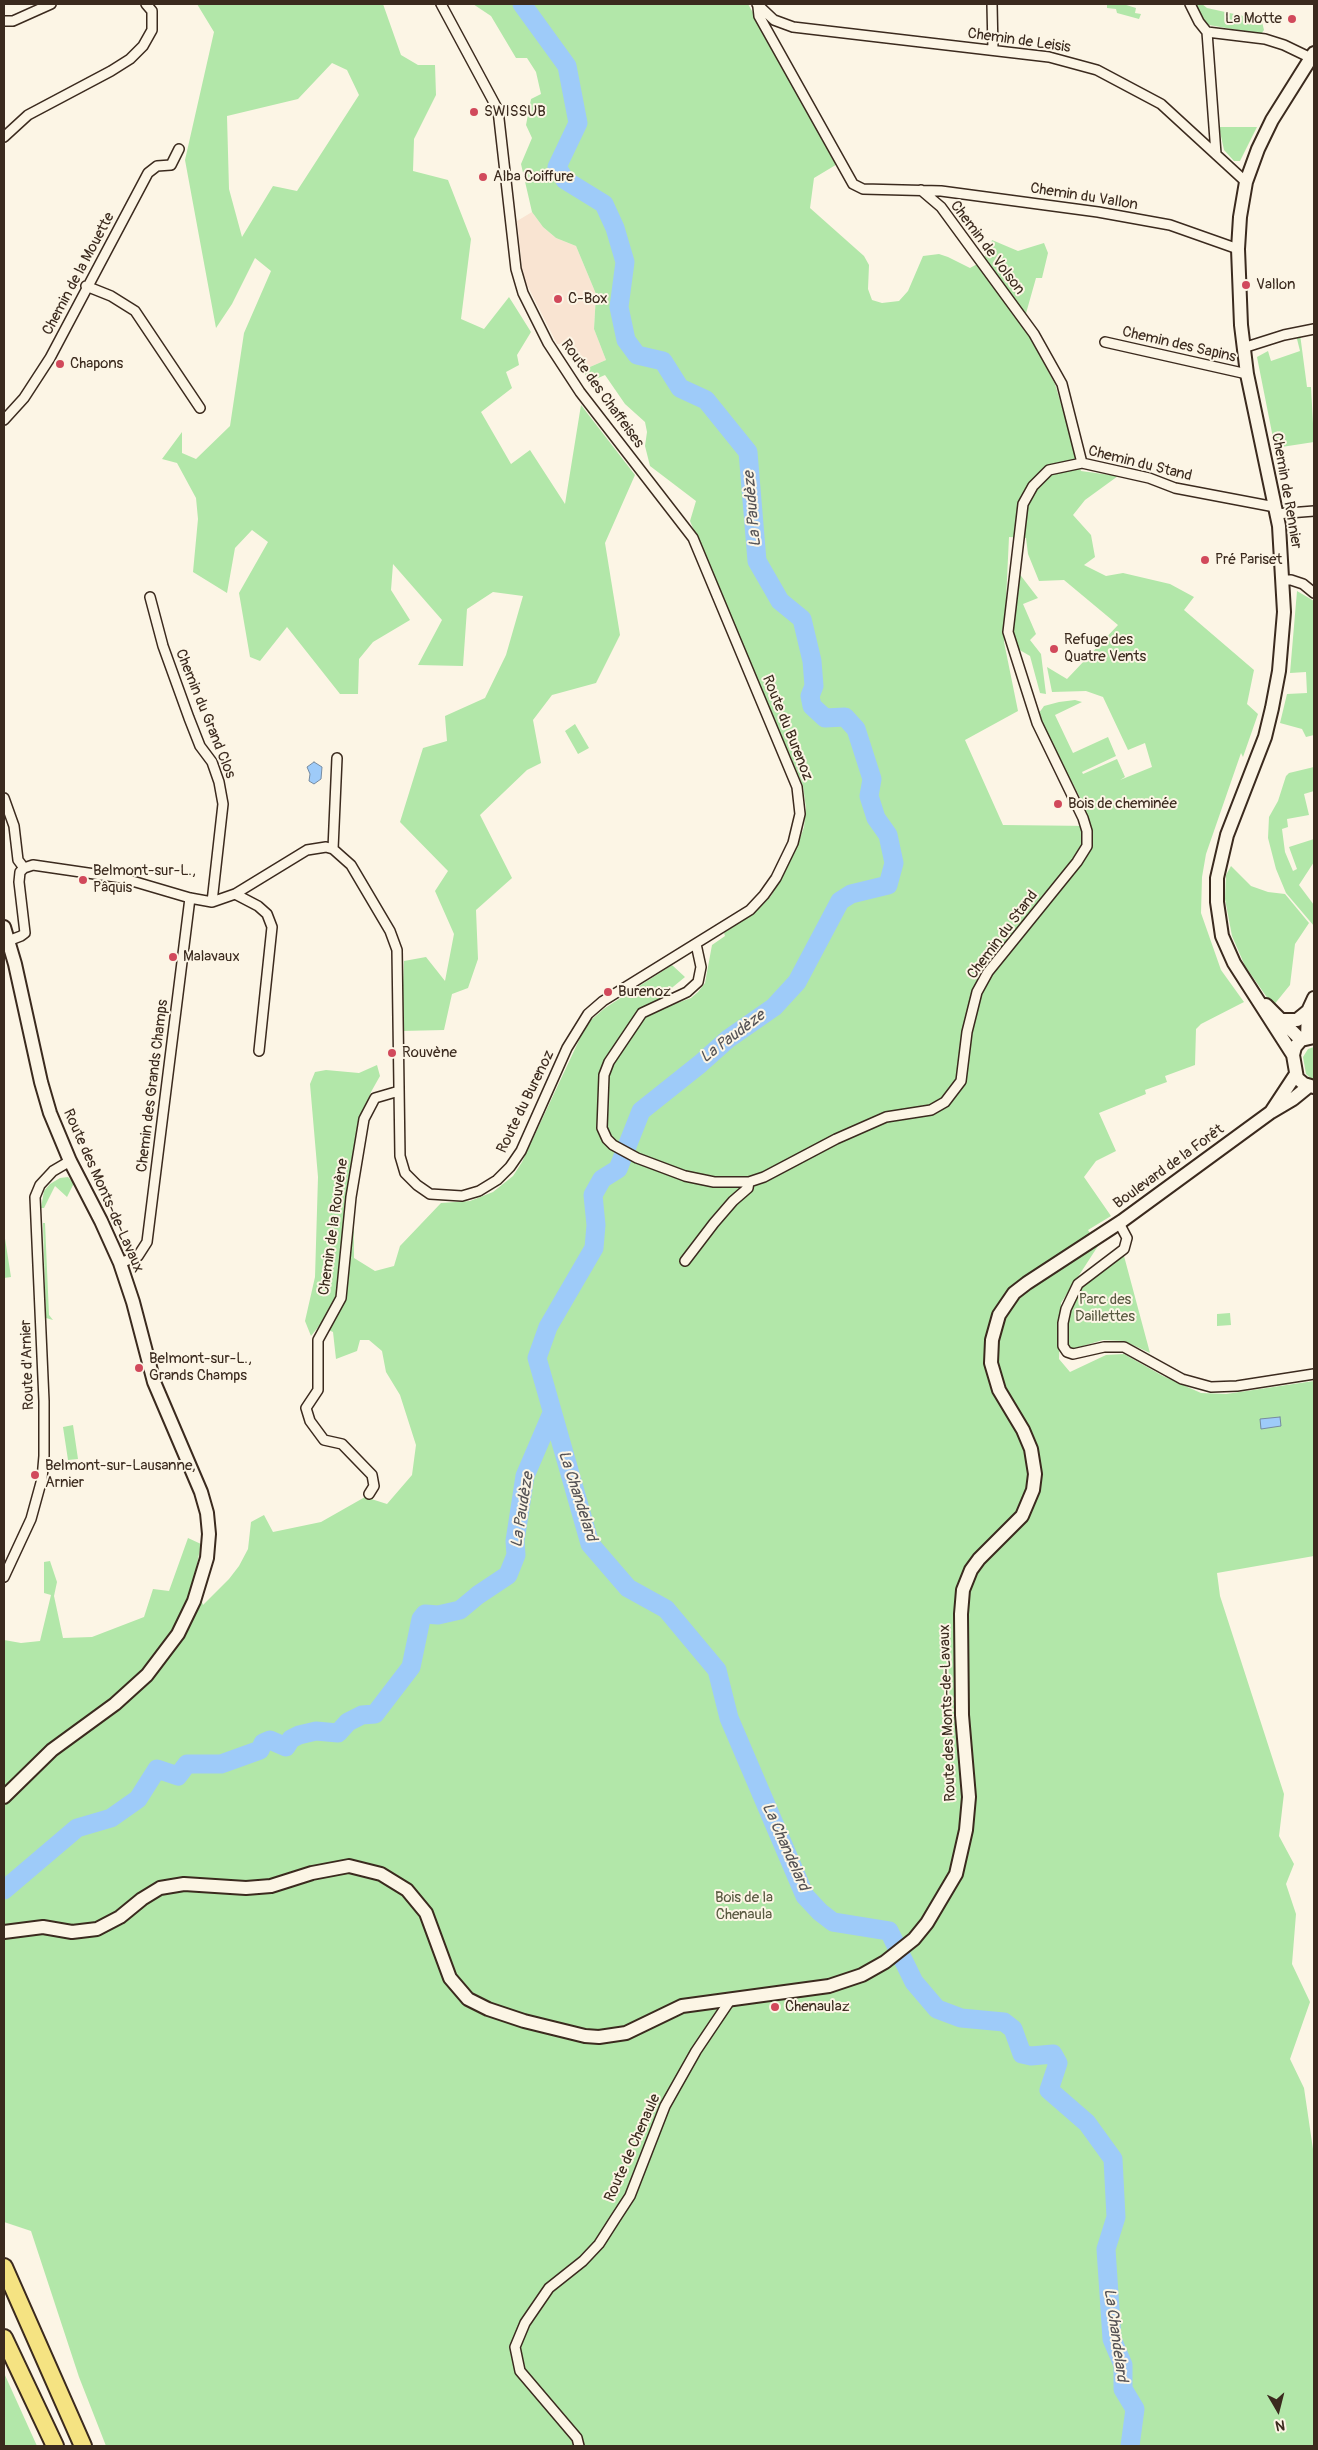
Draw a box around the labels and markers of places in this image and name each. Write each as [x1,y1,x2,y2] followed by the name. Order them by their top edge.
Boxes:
[1225,10,1282,28] place label: La Motte
[1286,13,1298,25] marker: La Motte
[484,103,546,121] place label: SWISSUB
[468,106,480,118] marker: SWISSUB
[493,168,574,186] place label: Alba Coiffure
[477,171,489,183] marker: Alba Coiffure
[1256,276,1295,294] place label: Vallon
[1240,279,1252,291] marker: Vallon
[568,290,608,308] place label: C-Box
[552,293,564,305] marker: C-Box
[70,355,123,373] place label: Chapons
[54,358,66,370] marker: Chapons
[1215,551,1282,569] place label: Pré Pariset
[1199,554,1211,566] marker: Pré Pariset
[1064,631,1146,666] place label: Refuge des Quatre Vents
[1048,643,1060,655] marker: Refuge des Quatre Vents
[1068,795,1177,813] place label: Bois de cheminée
[1052,798,1064,810] marker: Bois de cheminée
[93,862,196,897] place label: Belmont-sur-L., Pâquis
[77,874,89,886] marker: Belmont-sur-L., Pâquis
[183,948,240,966] place label: Malavaux
[167,951,179,963] marker: Malavaux
[618,983,671,1001] place label: Burenoz
[602,986,614,998] marker: Burenoz
[402,1044,457,1062] place label: Rouvène
[386,1047,398,1059] marker: Rouvène
[149,1350,252,1385] place label: Belmont-sur-L., Grands Champs
[133,1362,145,1374] marker: Belmont-sur-L., Grands Champs
[45,1457,195,1492] place label: Belmont-sur-Lausanne, Arnier
[29,1469,41,1481] marker: Belmont-sur-Lausanne, Arnier
[785,1998,849,2016] place label: Chenaulaz
[769,2001,781,2013] marker: Chenaulaz

